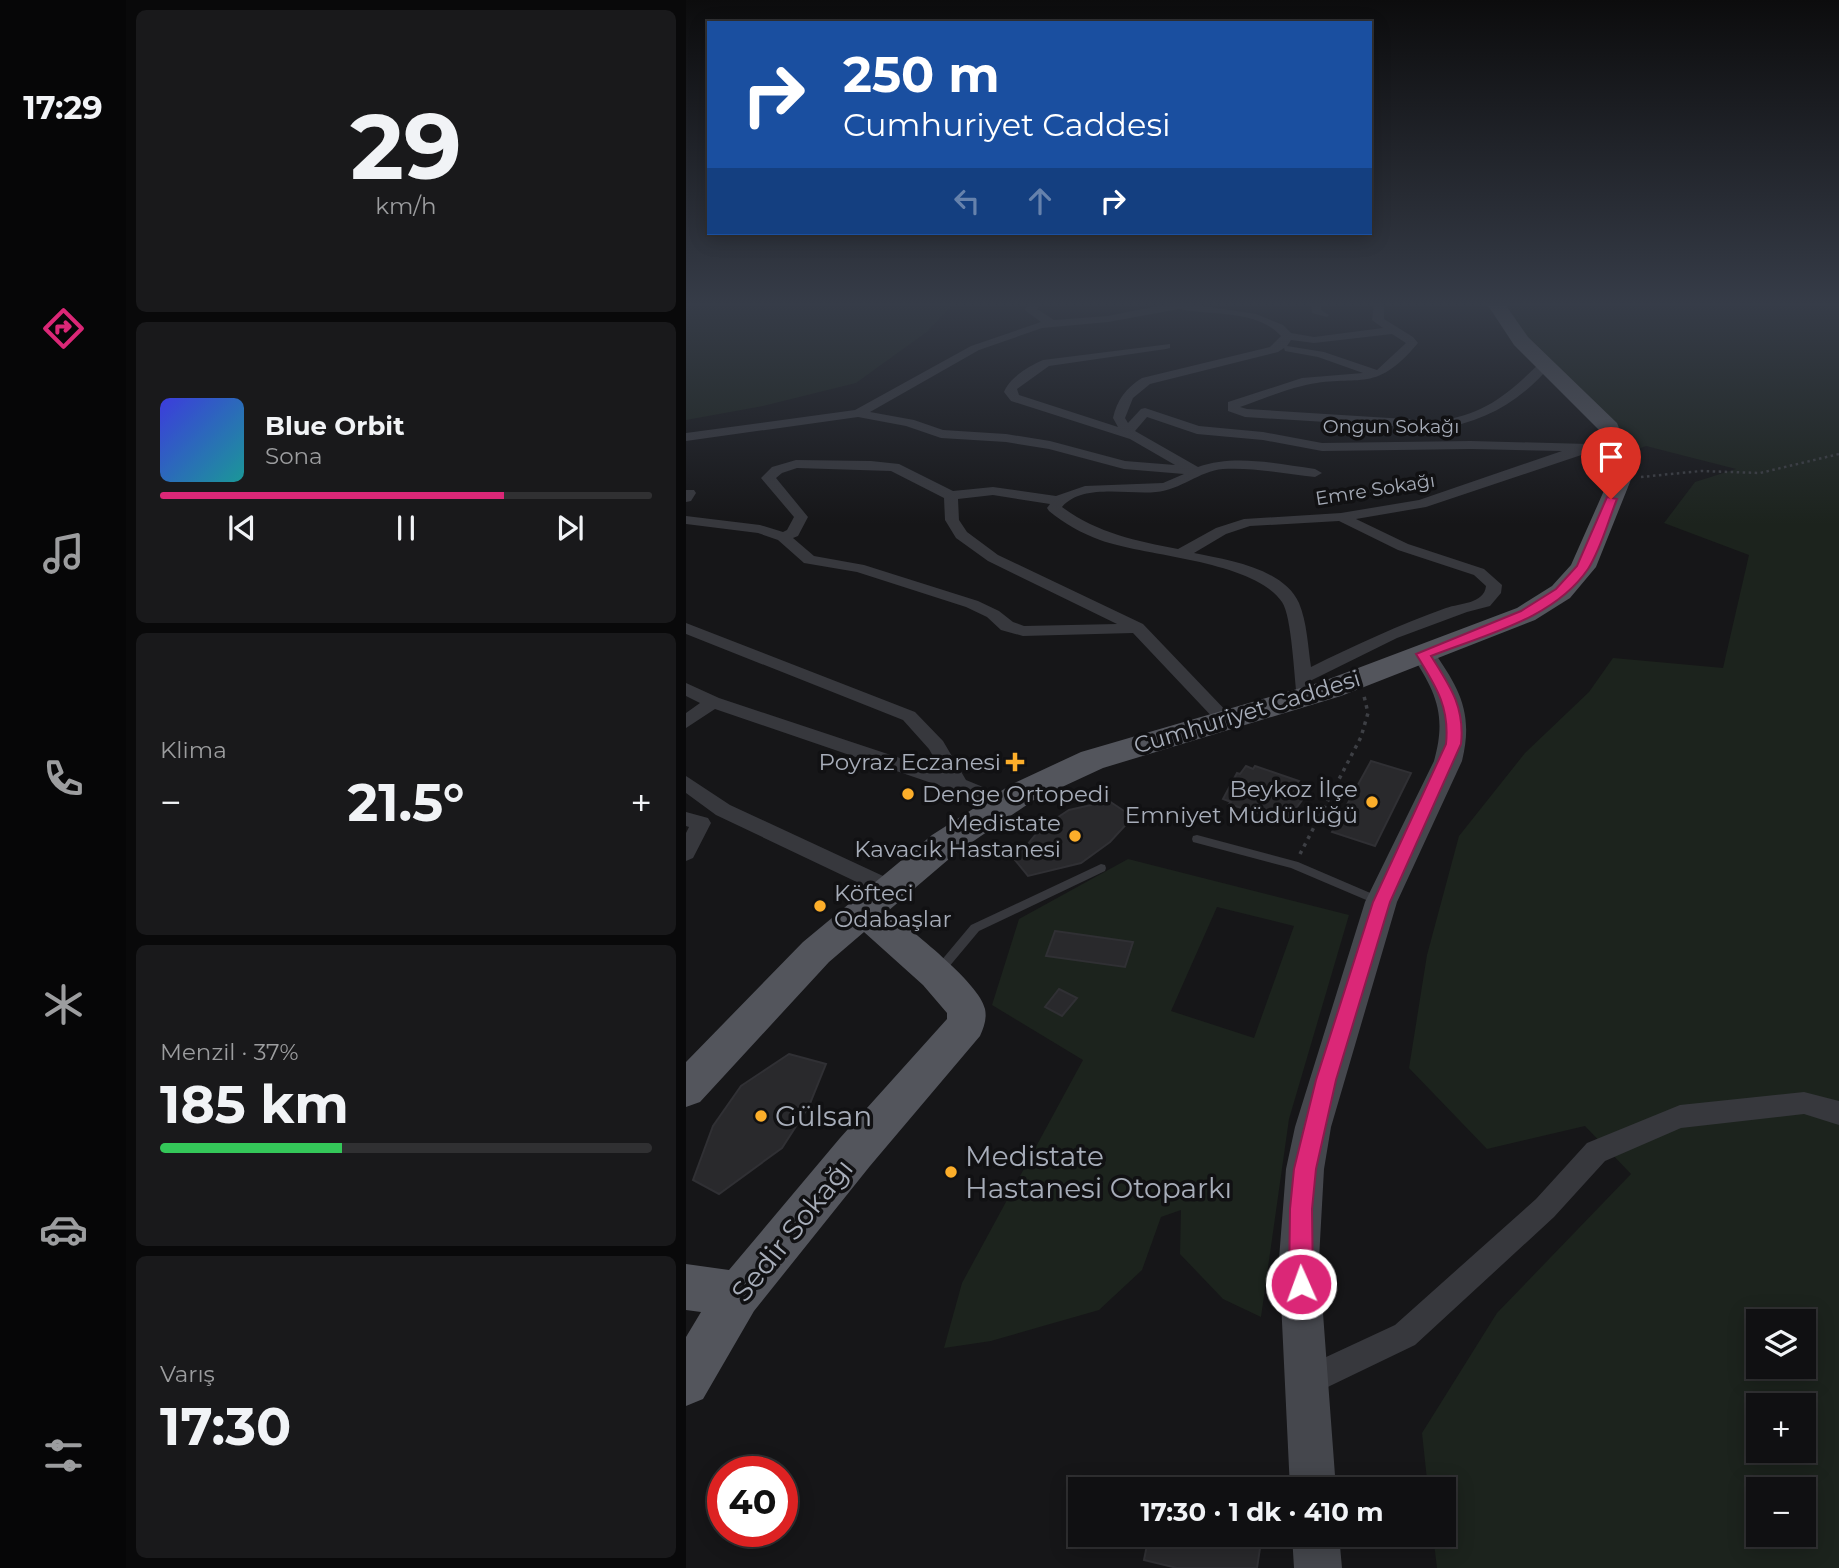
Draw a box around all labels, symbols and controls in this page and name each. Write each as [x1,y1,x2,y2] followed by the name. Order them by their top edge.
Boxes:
[843,45,1000,104] text: 250 m
[728,49,819,140] icon: right
[23,88,103,127] text: 17:29
[350,91,462,202] text: 29
[843,105,1171,144] text: Cumhuriyet Caddesi
[948,182,986,220] icon: left
[1021,182,1059,220] icon: ahead
[1094,182,1132,220] icon: right
[375,192,437,220] text: km/h
[39,304,88,353] icon: directions
[265,410,404,442] text: Blue Orbit
[1323,415,1459,438] street label: Ongun Sokağı
[1581,427,1641,499] pin
[1592,438,1630,476] icon: arrive
[265,442,323,470] text: Sona
[1314,469,1437,510] street label: Emre Sokağı
[223,509,261,547] icon: previous
[387,509,425,547] icon: pause
[551,509,589,547] icon: next
[39,529,88,578] icon: music
[1130,664,1364,760] street label: Cumhuriyet Caddesi
[160,736,227,764] text: Klima
[818,748,1001,776] place label: Poyraz Eczanesi
[39,754,88,803] icon: phone
[1007,754,1023,770] marker: Poyraz Eczanesi
[347,771,465,834] text: 21.5°
[1125,775,1358,829] place label: Beykoz İlçe Emniyet Müdürlüğü
[160,779,182,826] text: −
[630,779,652,826] text: +
[922,780,1110,808] place label: Denge Ortopedi
[900,786,916,802] marker: Denge Ortopedi
[1364,794,1380,810] marker: Beykoz İlçe Emniyet Müdürlüğü
[854,809,1061,863] place label: Medistate Kavacık Hastanesi
[1067,828,1083,844] marker: Medistate Kavacık Hastanesi
[834,879,952,933] place label: Köfteci Odabaşlar
[812,898,828,914] marker: Köfteci Odabaşlar
[39,980,88,1029] icon: climate
[160,1038,299,1066] text: Menzil · 37%
[160,1073,349,1136] text: 185 km
[775,1099,872,1133] place label: Gülsan
[753,1108,769,1124] marker: Gülsan
[965,1139,1232,1205] place label: Medistate Hastanesi Otoparkı
[724,1152,860,1308] street label: Sedir Sokağı
[943,1164,959,1180] marker: Medistate Hastanesi Otoparkı
[39,1205,88,1254] icon: car
[1264,1247,1338,1321] position arrow
[1746,1309,1816,1547] map controls
[1746,1309,1816,1379] button: layers
[160,1360,215,1388] text: Varış
[1746,1393,1816,1463] button: +
[160,1395,291,1458] text: 17:30
[39,1431,88,1480] icon: filters
[707,1456,798,1547] speed limit sign: 40
[1746,1477,1816,1547] button: −
[1140,1496,1384,1528] text: 17:30 · 1 dk · 410 m

